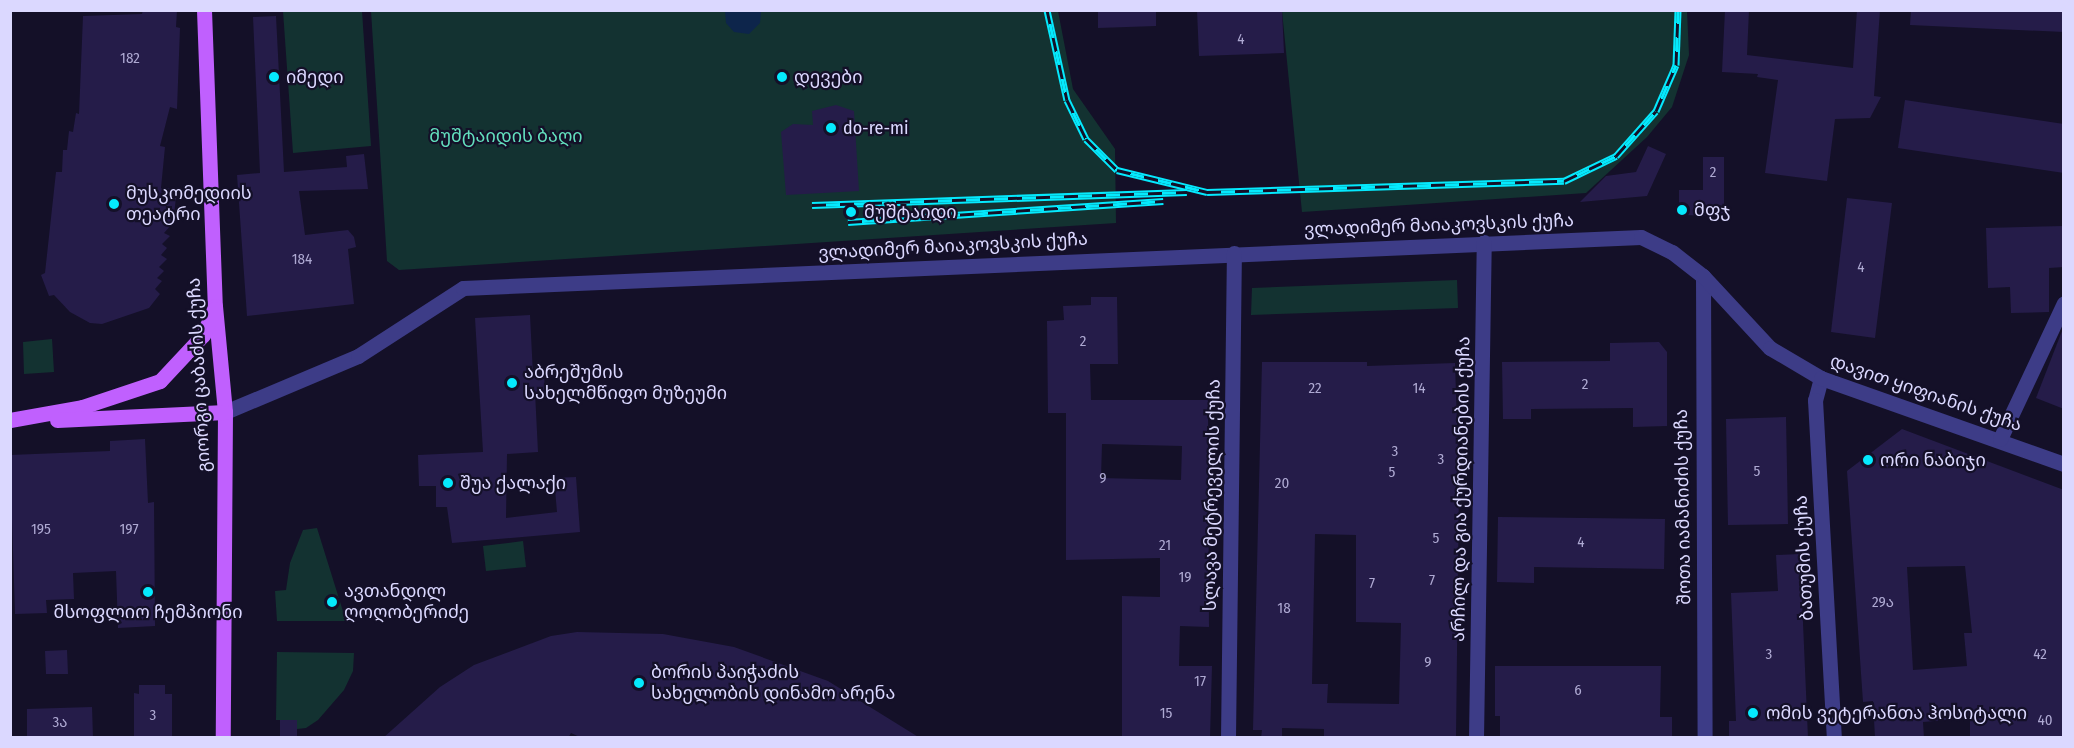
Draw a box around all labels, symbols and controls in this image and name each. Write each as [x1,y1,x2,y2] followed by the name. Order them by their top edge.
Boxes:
[1237,31,1245,49] house number: 4
[120,50,140,68] house number: 182
[286,66,344,88] place label: იმედი
[794,66,863,88] place label: დევები
[267,70,281,84] marker: იმედი
[775,70,789,84] marker: დევები
[843,117,908,139] place label: do-re-mi
[824,121,838,135] marker: do-re-mi
[429,125,583,147] park label: მუშტაიდის ბაღი
[1710,164,1716,182] house number: 2
[126,183,252,226] place label: მუსკომედიის თეატრი
[107,197,121,211] marker: მუსკომედიის თეატრი
[1694,199,1731,221] place label: მფჯ
[864,201,957,223] place label: მუშტაიდი
[842,203,860,221] marker: მუშტაიდი
[1675,203,1689,217] marker: მფჯ
[1304,209,1574,241] street label: ვლადიმერ მაიაკოვსკის ქუჩა
[818,228,1088,264] street label: ვლადიმერ მაიაკოვსკის ქუჩა
[292,251,312,269] house number: 184
[1857,259,1865,277] house number: 4
[183,277,215,473] street label: გიორგი ცაბაძის ქუჩა
[1080,333,1086,351] house number: 2
[1448,336,1474,642] street label: არჩილ და გია ქურდიანების ქუჩა
[1827,350,2025,436] street label: დავით ყიფიანის ქუჩა
[524,362,727,404] place label: აბრეშუმის სახელმწიფო მუზეუმი
[505,376,519,390] marker: აბრეშუმის სახელმწიფო მუზეუმი
[1582,376,1588,394] house number: 2
[1199,379,1225,611] street label: სლავა მეტრეველის ქუჩა
[1308,380,1322,398] house number: 22
[1412,380,1426,398] house number: 14
[1670,409,1696,605] street label: შოთა იამანიძის ქუჩა
[1392,443,1398,461] house number: 3
[1880,449,1986,471] place label: ორი ნაბიჯი
[1438,451,1444,469] house number: 3
[1861,453,1875,467] marker: ორი ნაბიჯი
[1754,463,1760,481] house number: 5
[1389,464,1395,482] house number: 5
[1099,470,1107,488] house number: 9
[460,472,566,494] place label: შუა ქალაქი
[1275,475,1289,493] house number: 20
[441,476,455,490] marker: შუა ქალაქი
[1790,495,1818,621] street label: ბათუმის ქუჩა
[31,521,51,539] house number: 195
[119,521,139,539] house number: 197
[1433,530,1439,548] house number: 5
[1577,534,1585,552] house number: 4
[1159,537,1171,555] house number: 21
[1178,569,1192,587] house number: 19
[1429,572,1435,590] house number: 7
[1369,575,1375,593] house number: 7
[344,581,469,624] place label: ავთანდილ ღოღობერიძე
[141,585,155,599] marker: მსოფლიო ჩემპიონი
[1872,594,1894,612] house number: 29ა
[325,595,339,609] marker: ავთანდილ ღოღობერიძე
[1277,600,1291,618] house number: 18
[54,601,242,623] place label: მსოფლიო ჩემპიონი
[1766,646,1772,664] house number: 3
[2033,646,2047,664] house number: 42
[1424,654,1432,672] house number: 9
[651,662,895,704] place label: ბორის პაიჭაძის სახელობის დინამო არენა
[1194,673,1206,691] house number: 17
[632,676,646,690] marker: ბორის პაიჭაძის სახელობის დინამო არენა
[1574,682,1582,700] house number: 6
[1766,702,2027,724] place label: ომის ვეტერანთა ჰოსიტალი
[1744,704,1762,722] marker: ომის ვეტერანთა ჰოსიტალი
[1160,705,1172,723] house number: 15
[150,707,156,725] house number: 3
[2037,712,2053,730] house number: 40
[53,714,67,732] house number: 3ა

